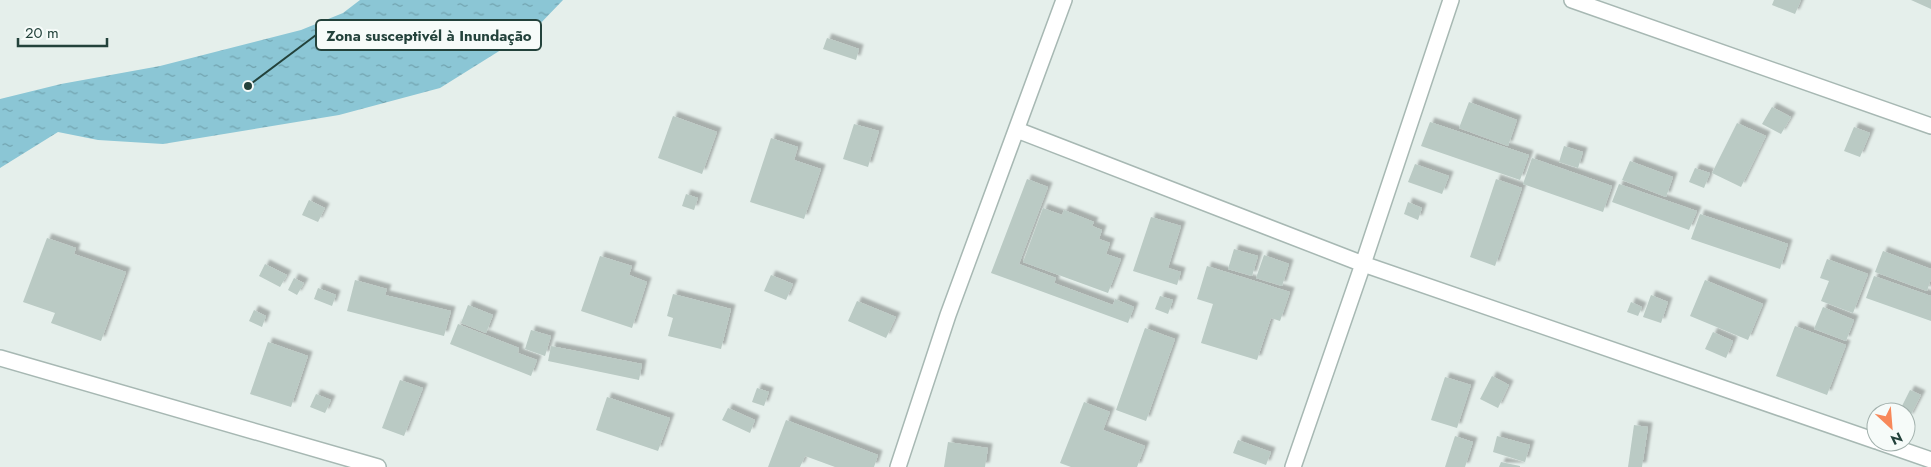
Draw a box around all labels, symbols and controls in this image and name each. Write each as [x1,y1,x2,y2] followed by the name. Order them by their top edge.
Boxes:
[18,15,106,47] scale bar
[316,20,541,50] callout: Zona susceptivél à Inundação
[25,22,59,44] text: 20 m
[326,25,532,47] text: Zona susceptivél à Inundação
[1866,402,1916,452] north arrow
[1887,427,1906,450] text: N

